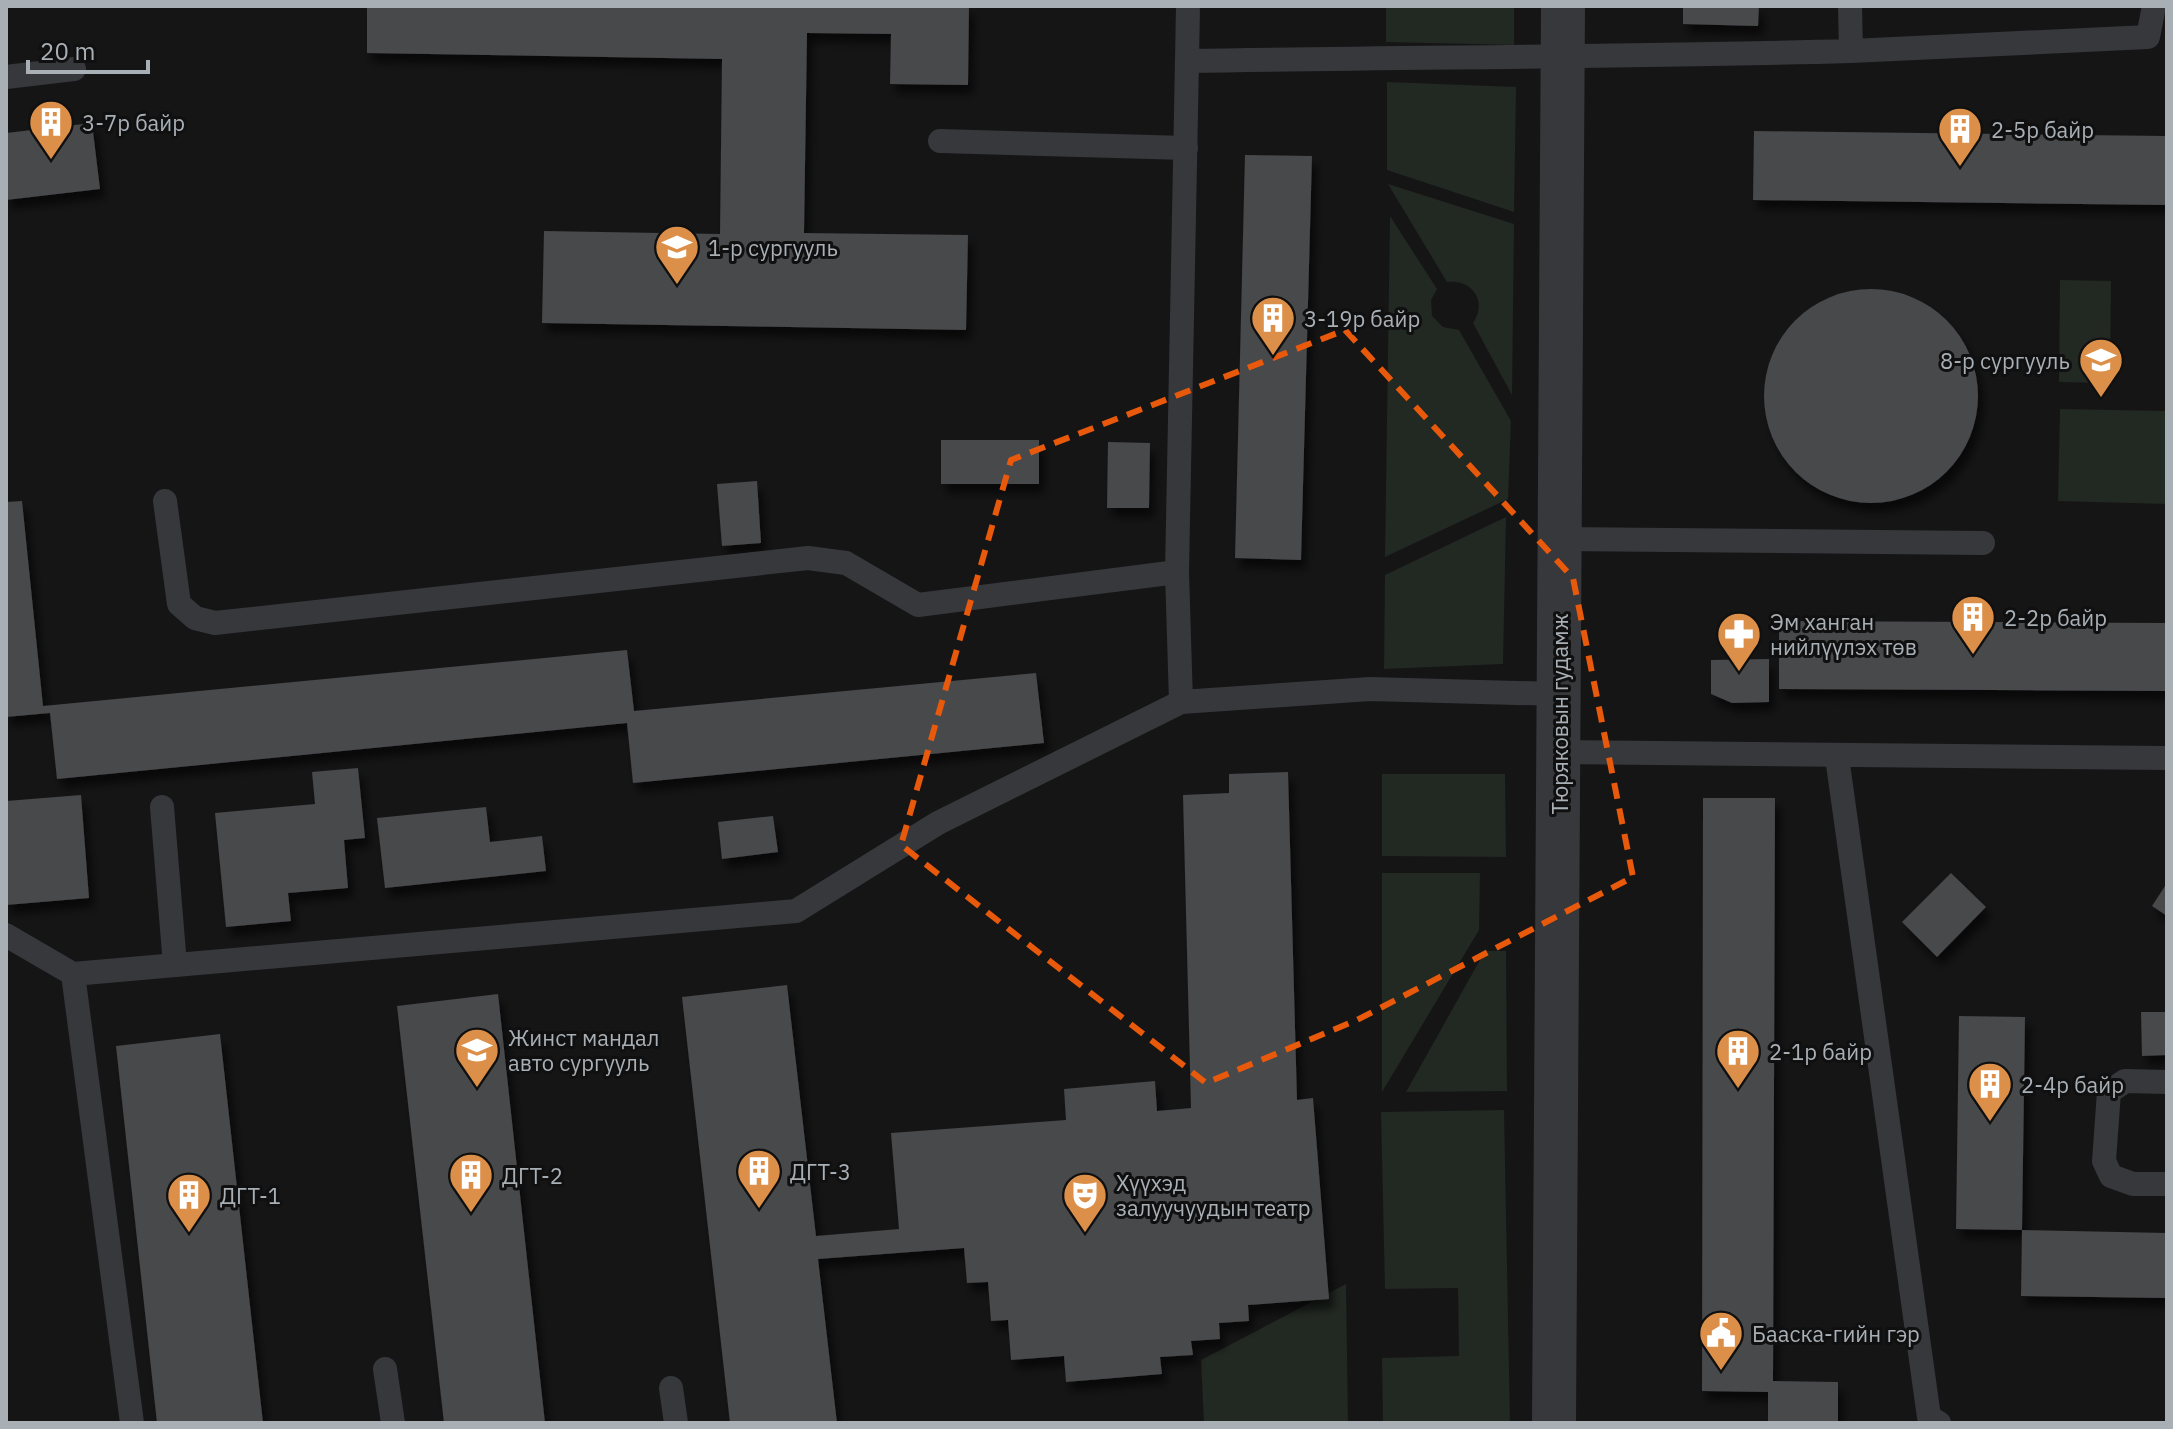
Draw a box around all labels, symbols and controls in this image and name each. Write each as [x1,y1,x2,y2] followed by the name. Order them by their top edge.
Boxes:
[28,24,148,74] scale bar
[40,35,95,67] text: 20 m
[27,98,75,161] building icon: 3-7р байр
[1936,105,1984,168] building icon: 2-5р байр
[82,108,185,137] place label: 3-7р байр
[1991,115,2094,144] place label: 2-5р байр
[653,223,701,286] school or university icon: 1-р сургууль
[708,233,838,262] place label: 1-р сургууль
[1249,294,1297,357] building icon: 3-19р байр
[1304,304,1420,333] place label: 3-19р байр
[2077,336,2125,399] school or university icon: 8-р сургууль
[1940,346,2070,375] place label: 8-р сургууль
[1949,593,1997,656] building icon: 2-2р байр
[2004,603,2107,632] place label: 2-2р байр
[1770,607,1917,661] place label: Эм ханган нийлүүлэх төв
[1715,610,1763,673] pharmacy icon: Эм ханган нийлүүлэх төв
[1545,613,1574,815] street label: Тюряковын гудамж
[508,1023,659,1077] place label: Жинст мандал авто сургууль
[453,1026,501,1089] school or university icon: Жинст мандал авто сургууль
[1714,1027,1762,1090] building icon: 2-1р байр
[1769,1037,1872,1066] place label: 2-1р байр
[1966,1060,2014,1123] building icon: 2-4р байр
[2021,1070,2124,1099] place label: 2-4р байр
[735,1147,783,1210] building icon: ДГТ-3
[447,1151,495,1214] building icon: ДГТ-2
[790,1157,851,1186] place label: ДГТ-3
[502,1161,563,1190] place label: ДГТ-2
[1116,1168,1311,1222] place label: Хүүхэд залуучуудын театр
[165,1171,213,1234] building icon: ДГТ-1
[1061,1171,1109,1234] theatre icon: Хүүхэд залуучуудын театр
[220,1181,281,1210] place label: ДГТ-1
[1697,1309,1745,1372] public building icon: Бааска-гийн гэр
[1752,1319,1920,1348] place label: Бааска-гийн гэр

